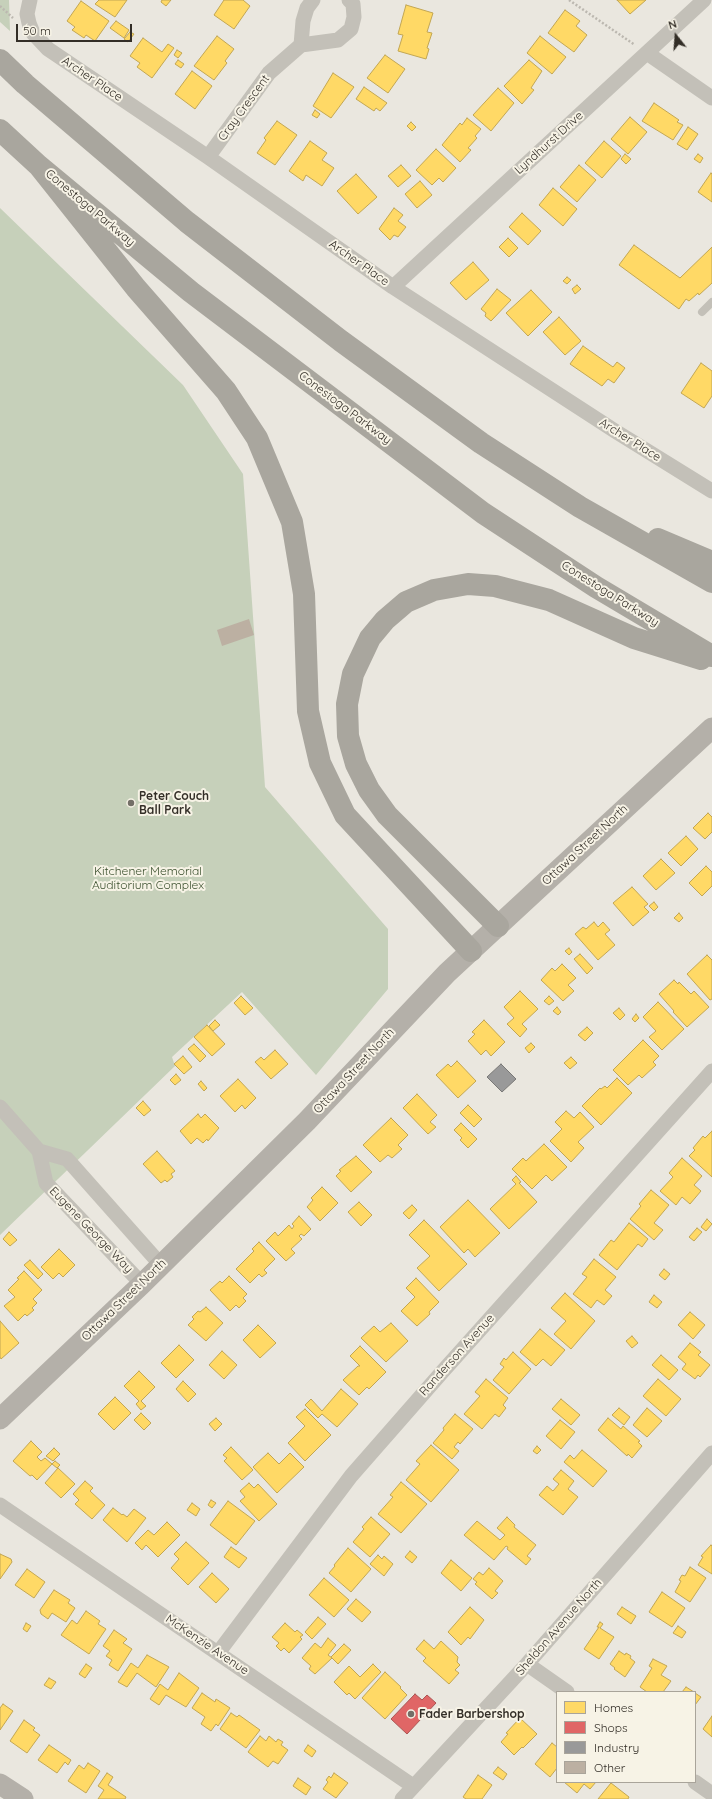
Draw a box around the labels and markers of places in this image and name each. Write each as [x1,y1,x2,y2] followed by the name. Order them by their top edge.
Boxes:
[139,789,209,817] place label: Peter Couch Ball Park
[126,798,136,808] marker: Peter Couch Ball Park
[419,1707,524,1721] place label: Fader Barbershop
[406,1709,416,1719] marker: Fader Barbershop

